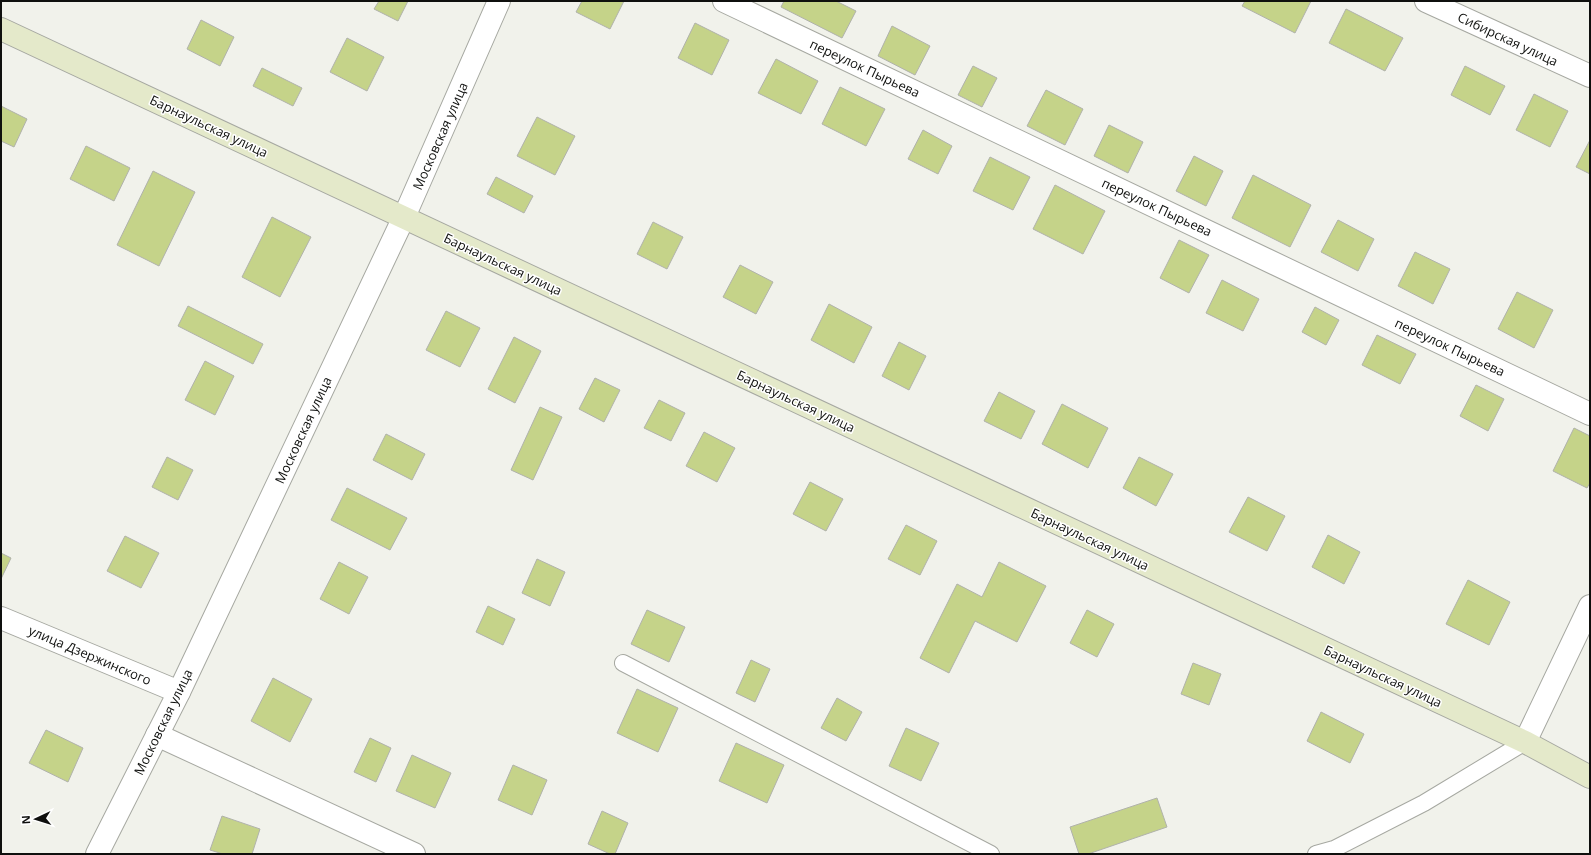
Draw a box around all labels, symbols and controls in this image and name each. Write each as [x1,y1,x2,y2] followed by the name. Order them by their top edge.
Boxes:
[1455,8,1561,70] street label: Сибирская улица
[807,35,923,101] street label: переулок Пырьева
[408,79,472,193] street label: Московская улица
[147,91,271,161] street label: Барнаульская улица
[1099,174,1215,240] street label: переулок Пырьева
[441,229,565,299] street label: Барнаульская улица
[1392,314,1508,380] street label: переулок Пырьева
[734,366,858,436] street label: Барнаульская улица
[270,374,336,486] street label: Московская улица
[1028,504,1152,574] street label: Барнаульская улица
[26,621,154,689] street label: улица Дзержинского
[1321,641,1445,711] street label: Барнаульская улица
[129,666,197,778] street label: Московская улица
[16,799,56,839] north arrow
[18,815,33,825] text: N

